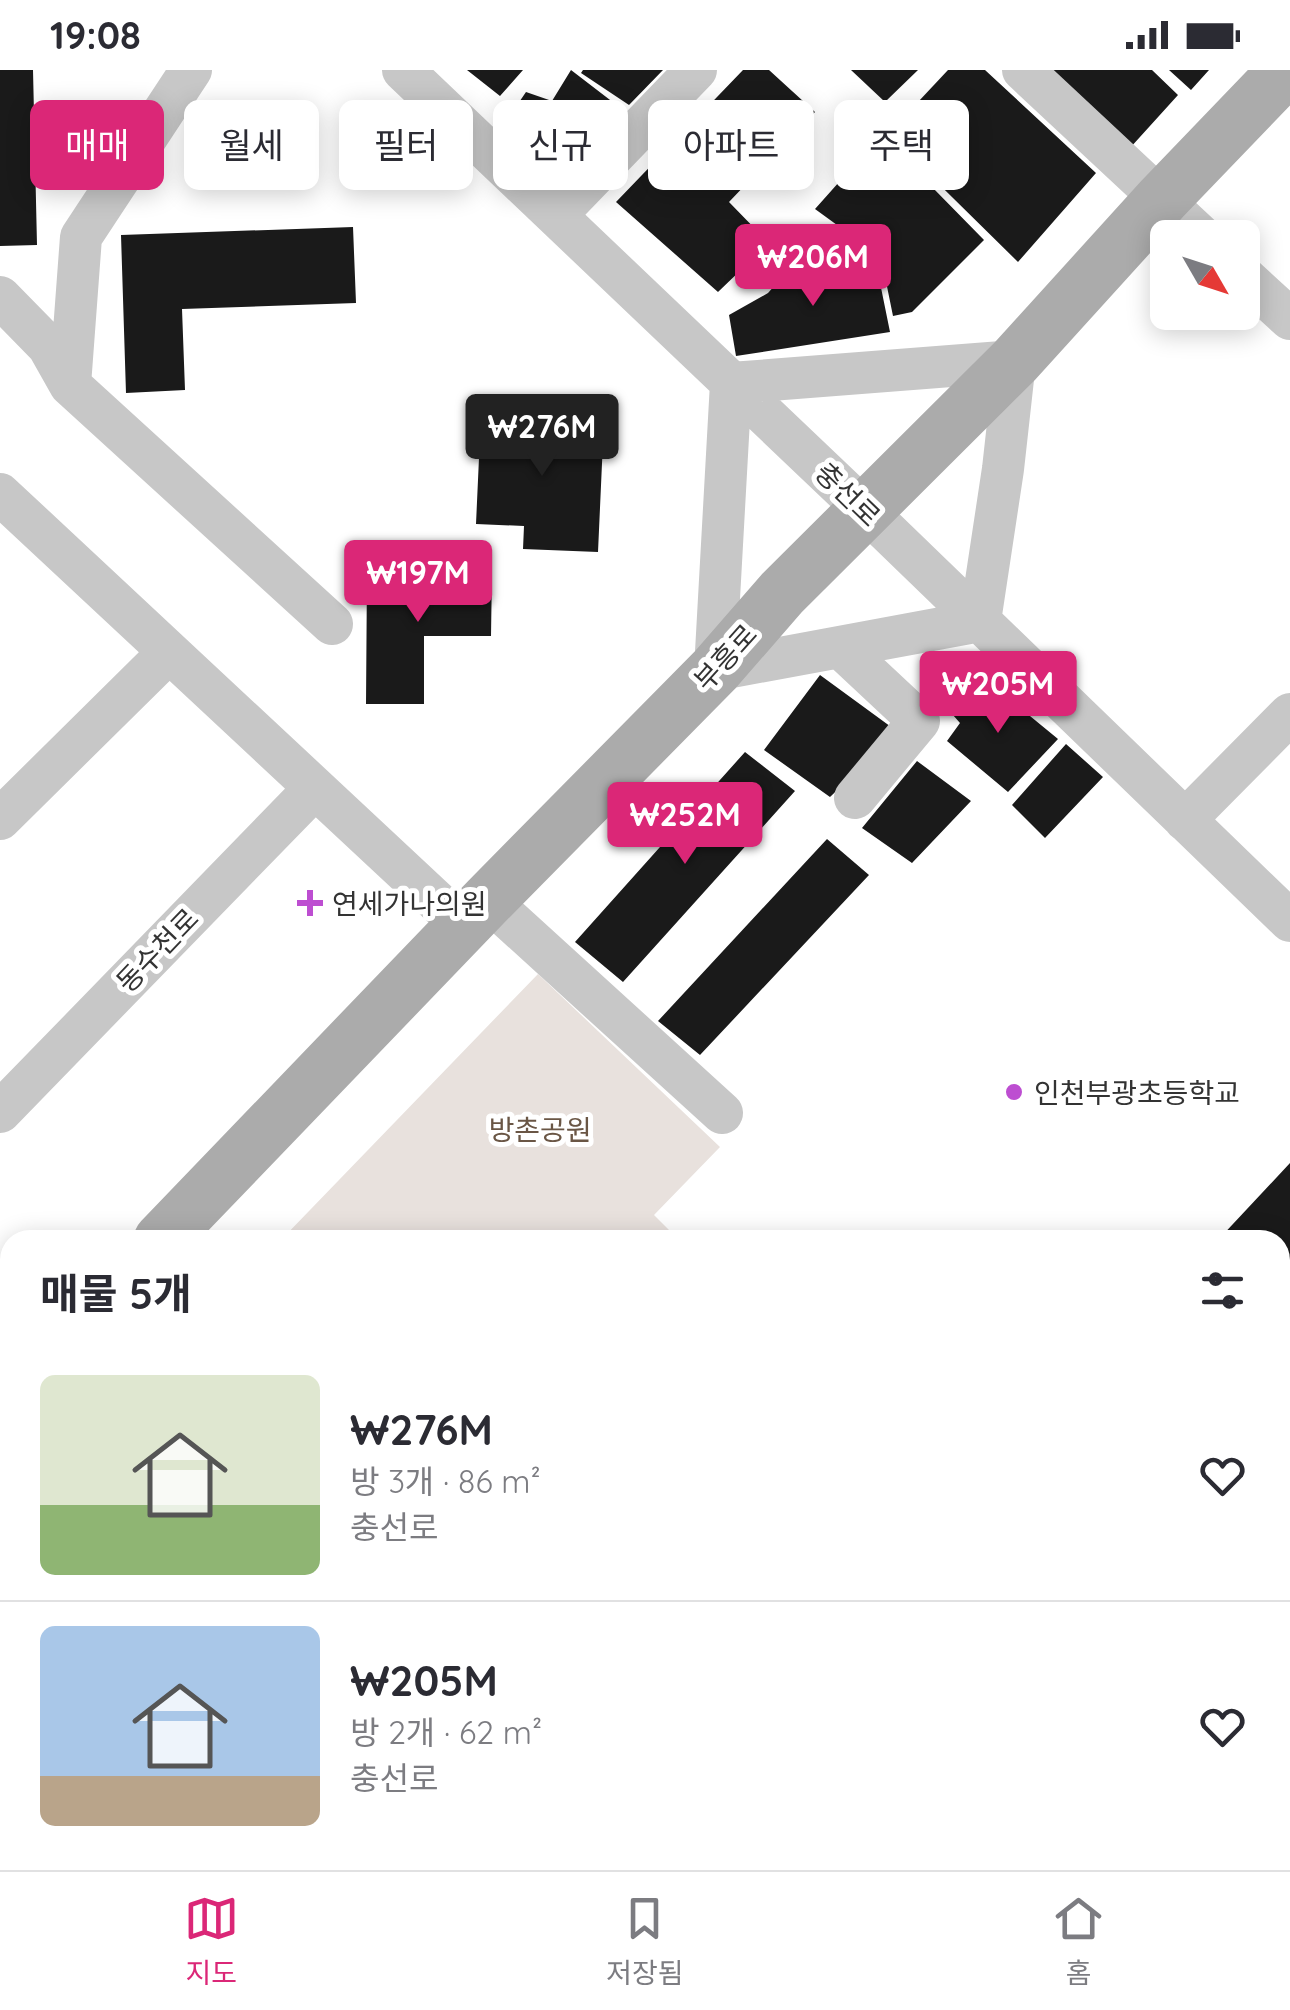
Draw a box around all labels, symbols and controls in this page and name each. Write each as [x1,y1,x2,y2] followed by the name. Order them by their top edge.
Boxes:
[50,11,141,59] text: 19:08
[30,100,164,190] chip: 매매
[184,100,319,190] chip: 월세
[339,100,473,190] chip: 필터
[493,100,628,190] chip: 신규
[648,100,814,190] chip: 아파트
[834,100,969,190] chip: 주택
[1150,220,1260,330] north arrow
[1150,220,1260,330] map controls
[743,224,883,309] pin: ₩206M
[757,236,869,276] text: ₩206M
[472,394,612,479] pin: ₩276M
[488,406,596,446] text: ₩276M
[808,455,888,533] street label: 충선로
[348,540,488,625] pin: ₩197M
[366,552,470,592] text: ₩197M
[686,617,764,697] street label: 부흥로
[928,651,1068,736] pin: ₩205M
[942,663,1054,703] text: ₩205M
[615,782,755,867] pin: ₩252M
[629,794,741,834] text: ₩252M
[332,886,487,921] place label: 연세가나의원
[297,890,323,916] marker: 연세가나의원
[109,901,205,999] street label: 동수천로
[1034,1075,1240,1110] place label: 인천부광초등학교
[1003,1081,1025,1103] marker: 인천부광초등학교
[488,1112,592,1147] park label: 방촌공원
[1195,1263,1250,1318] icon: filters
[40,1267,192,1320] text: 매물 5개
[350,1403,493,1456] text: ₩276M
[120,1415,240,1535] icon: home
[1195,1448,1250,1503] icon: heart
[350,1461,541,1501] text: 방 3개 · 86 m²
[350,1507,438,1547] text: 충선로
[350,1654,498,1707] text: ₩205M
[120,1666,240,1786] icon: home
[1195,1699,1250,1754] icon: heart
[350,1712,542,1752] text: 방 2개 · 62 m²
[350,1758,438,1798] text: 충선로
[184,1891,239,1991] tab: 지도
[606,1891,684,1991] tab: 저장됨
[1051,1891,1106,1991] tab: 홈

